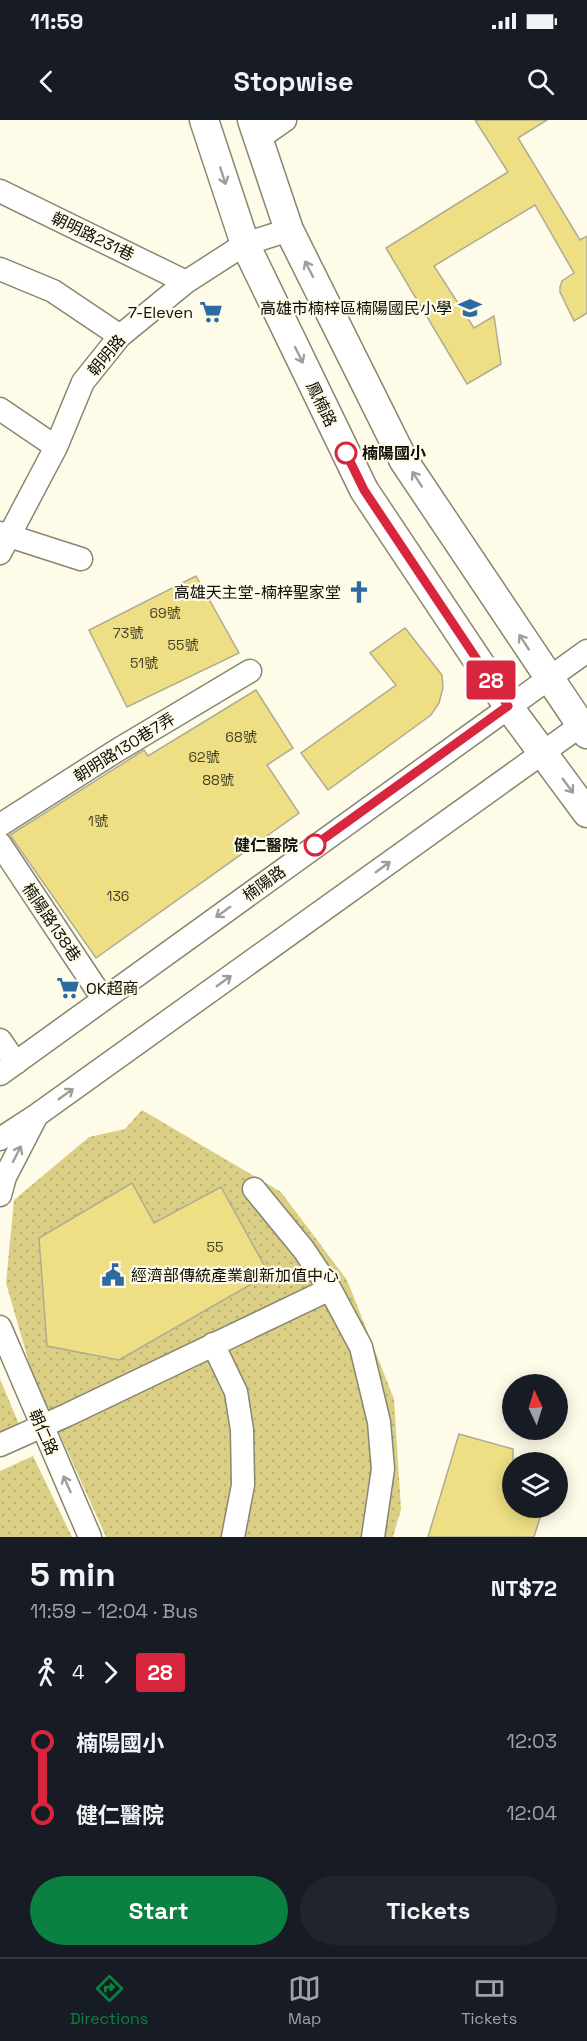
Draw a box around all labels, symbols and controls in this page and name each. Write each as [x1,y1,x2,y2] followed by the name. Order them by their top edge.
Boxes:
[30,7,83,35] text: 11:59
[234,64,353,99] text: Stopwise
[30,65,63,98] icon: back
[524,65,557,98] icon: search
[218,166,229,185] one-way arrow
[48,207,138,266] street label: 朝明路231巷
[302,260,314,278] one-way arrow
[457,295,483,321] school or university icon: 高雄市楠梓區楠陽國民小學
[260,298,452,319] place label: 高雄市楠梓區楠陽國民小學
[198,299,224,325] supermarket icon: 7-Eleven
[128,302,193,323] place label: 7-Eleven
[83,330,130,380] street label: 朝明路
[293,345,305,363] one-way arrow
[302,378,342,430] street label: 鳳楠路
[335,442,357,464] marker: 楠陽國小
[362,443,426,464] place label: 楠陽國小
[411,472,423,488] one-way arrow
[346,579,372,605] church icon: 高雄天主堂-楠梓聖家堂
[174,582,341,603] place label: 高雄天主堂-楠梓聖家堂
[149,604,181,622] house number: 69號
[113,624,143,642] house number: 73號
[518,634,530,651] one-way arrow
[168,636,198,654] house number: 55號
[130,654,158,672] house number: 51號
[464,660,518,700] line badge: 28
[478,667,504,694] text: 28
[70,708,179,787] street label: 朝明路130巷7弄
[225,728,257,746] house number: 68號
[189,748,219,766] house number: 62號
[202,771,234,789] house number: 88號
[562,778,574,794] one-way arrow
[88,812,108,830] house number: 1號
[304,834,326,856] marker: 健仁醫院
[234,835,298,856] place label: 健仁醫院
[239,861,290,906] street label: 楠陽路
[374,861,390,873] one-way arrow
[18,879,86,966] street label: 楠陽路138巷
[107,887,129,905] house number: 136
[215,906,231,919] one-way arrow
[55,975,81,1001] supermarket icon: OK超商
[216,975,232,987] one-way arrow
[86,978,138,999] place label: OK超商
[57,1088,73,1100] one-way arrow
[12,1146,23,1164] one-way arrow
[207,1238,223,1256] house number: 55
[100,1262,126,1288] public building icon: 經濟部傳統產業創新加值中心
[131,1265,339,1286] place label: 經濟部傳統產業創新加值中心
[502,1374,568,1440] north arrow
[502,1374,568,1518] map controls
[24,1406,63,1458] street label: 朝仁路
[502,1452,568,1518] button: layers
[61,1475,72,1493] one-way arrow
[30,1554,115,1596] text: 5 min
[491,1574,557,1602] text: NT$72
[30,1598,198,1624] text: 11:59 – 12:04 · Bus
[30,1656,63,1689] icon: walk
[94,1656,127,1689] icon: forward
[72,1659,85,1685] text: 4
[148,1659,173,1686] text: 28
[507,1728,557,1754] text: 12:03
[76,1729,164,1757] text: 楠陽國小
[506,1800,557,1826] text: 12:04
[76,1801,164,1829] text: 健仁醫院
[30,1876,288,1945] button: Start
[300,1876,557,1945] button: Tickets
[70,1972,148,2029] tab: Directions
[288,1972,321,2029] tab: Map
[461,1972,517,2029] tab: Tickets

